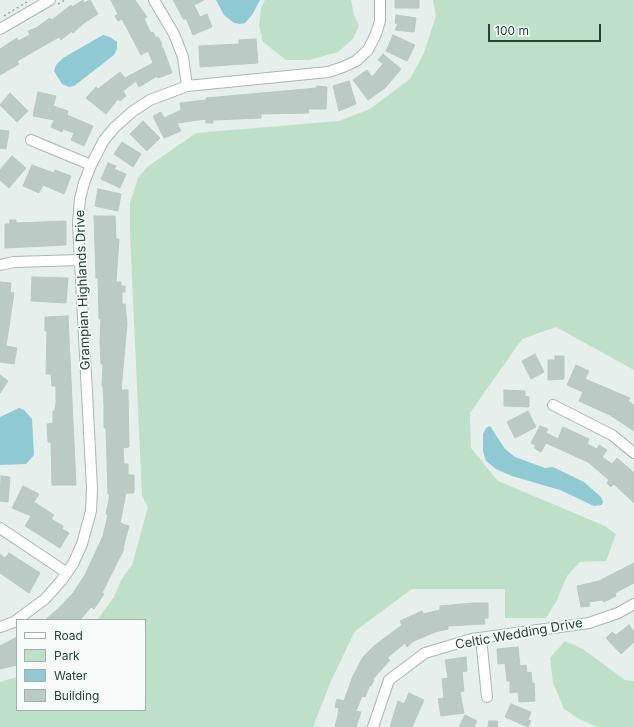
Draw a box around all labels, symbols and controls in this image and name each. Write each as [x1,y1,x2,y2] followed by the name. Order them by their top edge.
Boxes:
[490,16,603,42] scale bar
[495,23,529,38] text: 100 m
[72,210,94,370] street label: Grampian Highlands Drive
[454,615,584,653] street label: Celtic Wedding Drive
[16,619,146,711] legend
[54,628,83,643] text: Road
[54,648,80,663] text: Park
[54,668,87,683] text: Water
[54,688,99,703] text: Building

